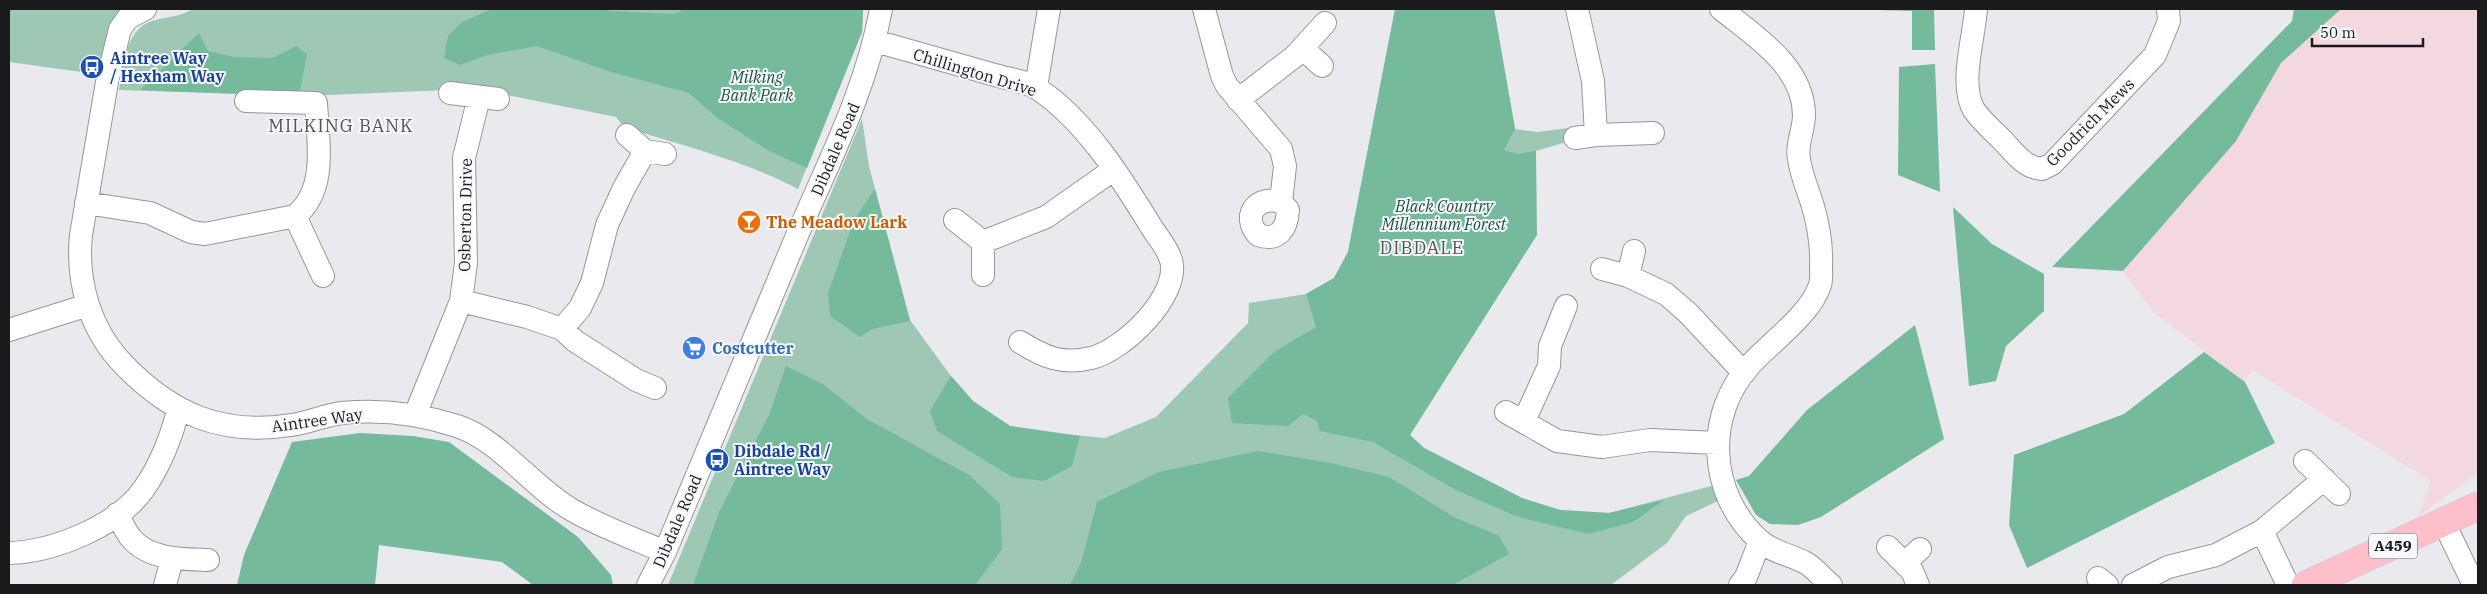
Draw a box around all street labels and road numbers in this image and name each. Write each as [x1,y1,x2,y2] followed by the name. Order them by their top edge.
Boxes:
[911,44,1039,100] street label: Chillington Drive
[2042,74,2138,170] street label: Goodrich Mews
[806,99,864,199] street label: Dibdale Road
[454,158,476,272] street label: Osberton Drive
[270,404,364,436] street label: Aintree Way
[648,471,706,571] street label: Dibdale Road
[2369,534,2417,558] road number: A459

